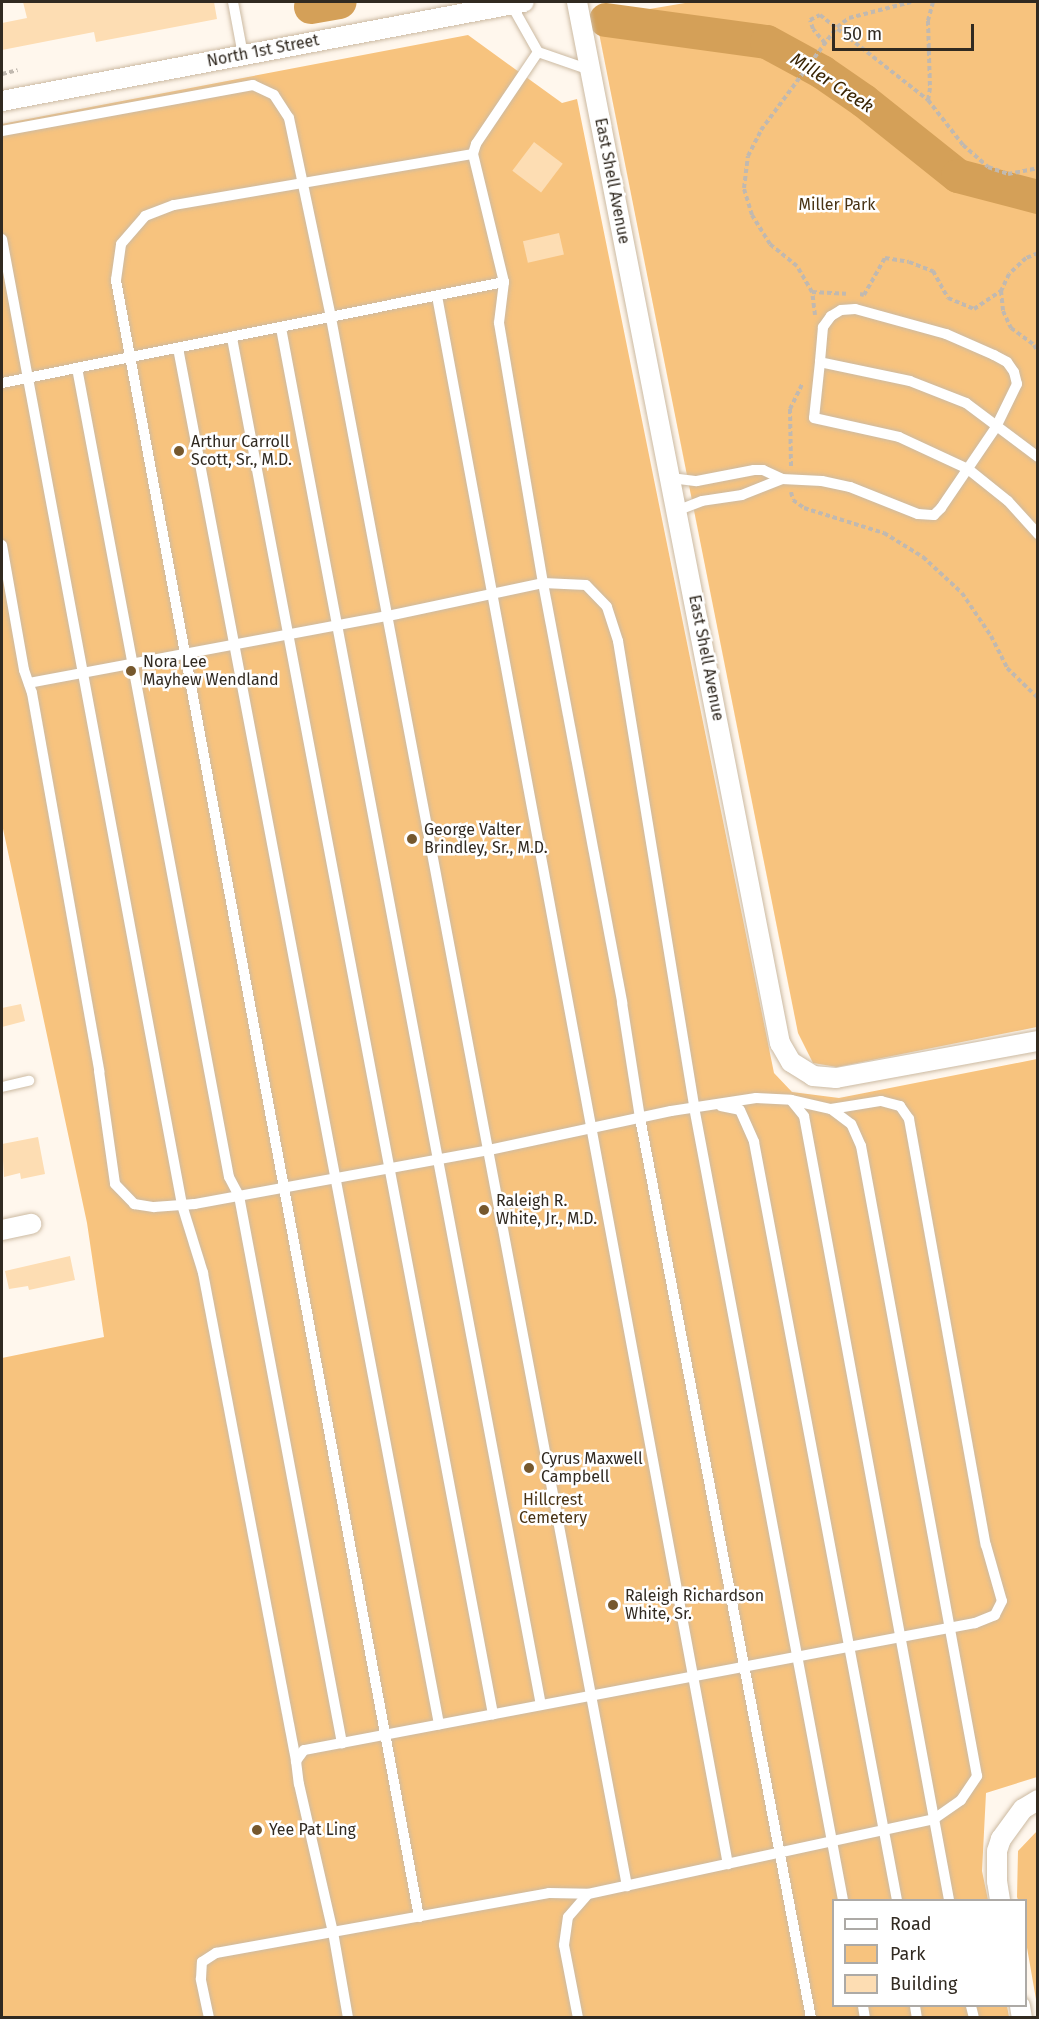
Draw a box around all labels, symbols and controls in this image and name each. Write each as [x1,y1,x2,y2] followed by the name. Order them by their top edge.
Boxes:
[835,12,978,50] scale bar
[843,23,882,45] text: 50 m
[205,31,321,71] street label: North 1st Street
[787,48,877,118] water label: Miller Creek
[590,116,634,246] street label: East Shell Avenue
[799,195,875,215] park label: Miller Park
[191,432,292,470] place label: Arthur Carroll Scott, Sr., M.D.
[172,444,186,458] marker: Arthur Carroll Scott, Sr., M.D.
[684,593,728,723] street label: East Shell Avenue
[143,652,279,690] place label: Nora Lee Mayhew Wendland
[124,664,138,678] marker: Nora Lee Mayhew Wendland
[424,820,548,858] place label: George Valter Brindley, Sr., M.D.
[405,832,419,846] marker: George Valter Brindley, Sr., M.D.
[496,1191,597,1229] place label: Raleigh R. White, Jr., M.D.
[477,1203,491,1217] marker: Raleigh R. White, Jr., M.D.
[541,1449,643,1487] place label: Cyrus Maxwell Campbell
[522,1461,536,1475] marker: Cyrus Maxwell Campbell
[519,1490,587,1528] park label: Hillcrest Cemetery
[625,1586,764,1624] place label: Raleigh Richardson White, Sr.
[606,1598,620,1612] marker: Raleigh Richardson White, Sr.
[269,1820,356,1840] place label: Yee Pat Ling
[250,1823,264,1837] marker: Yee Pat Ling
[832,1899,1027,2007] legend
[890,1913,932,1935] text: Road
[890,1943,925,1965] text: Park
[890,1973,957,1995] text: Building

